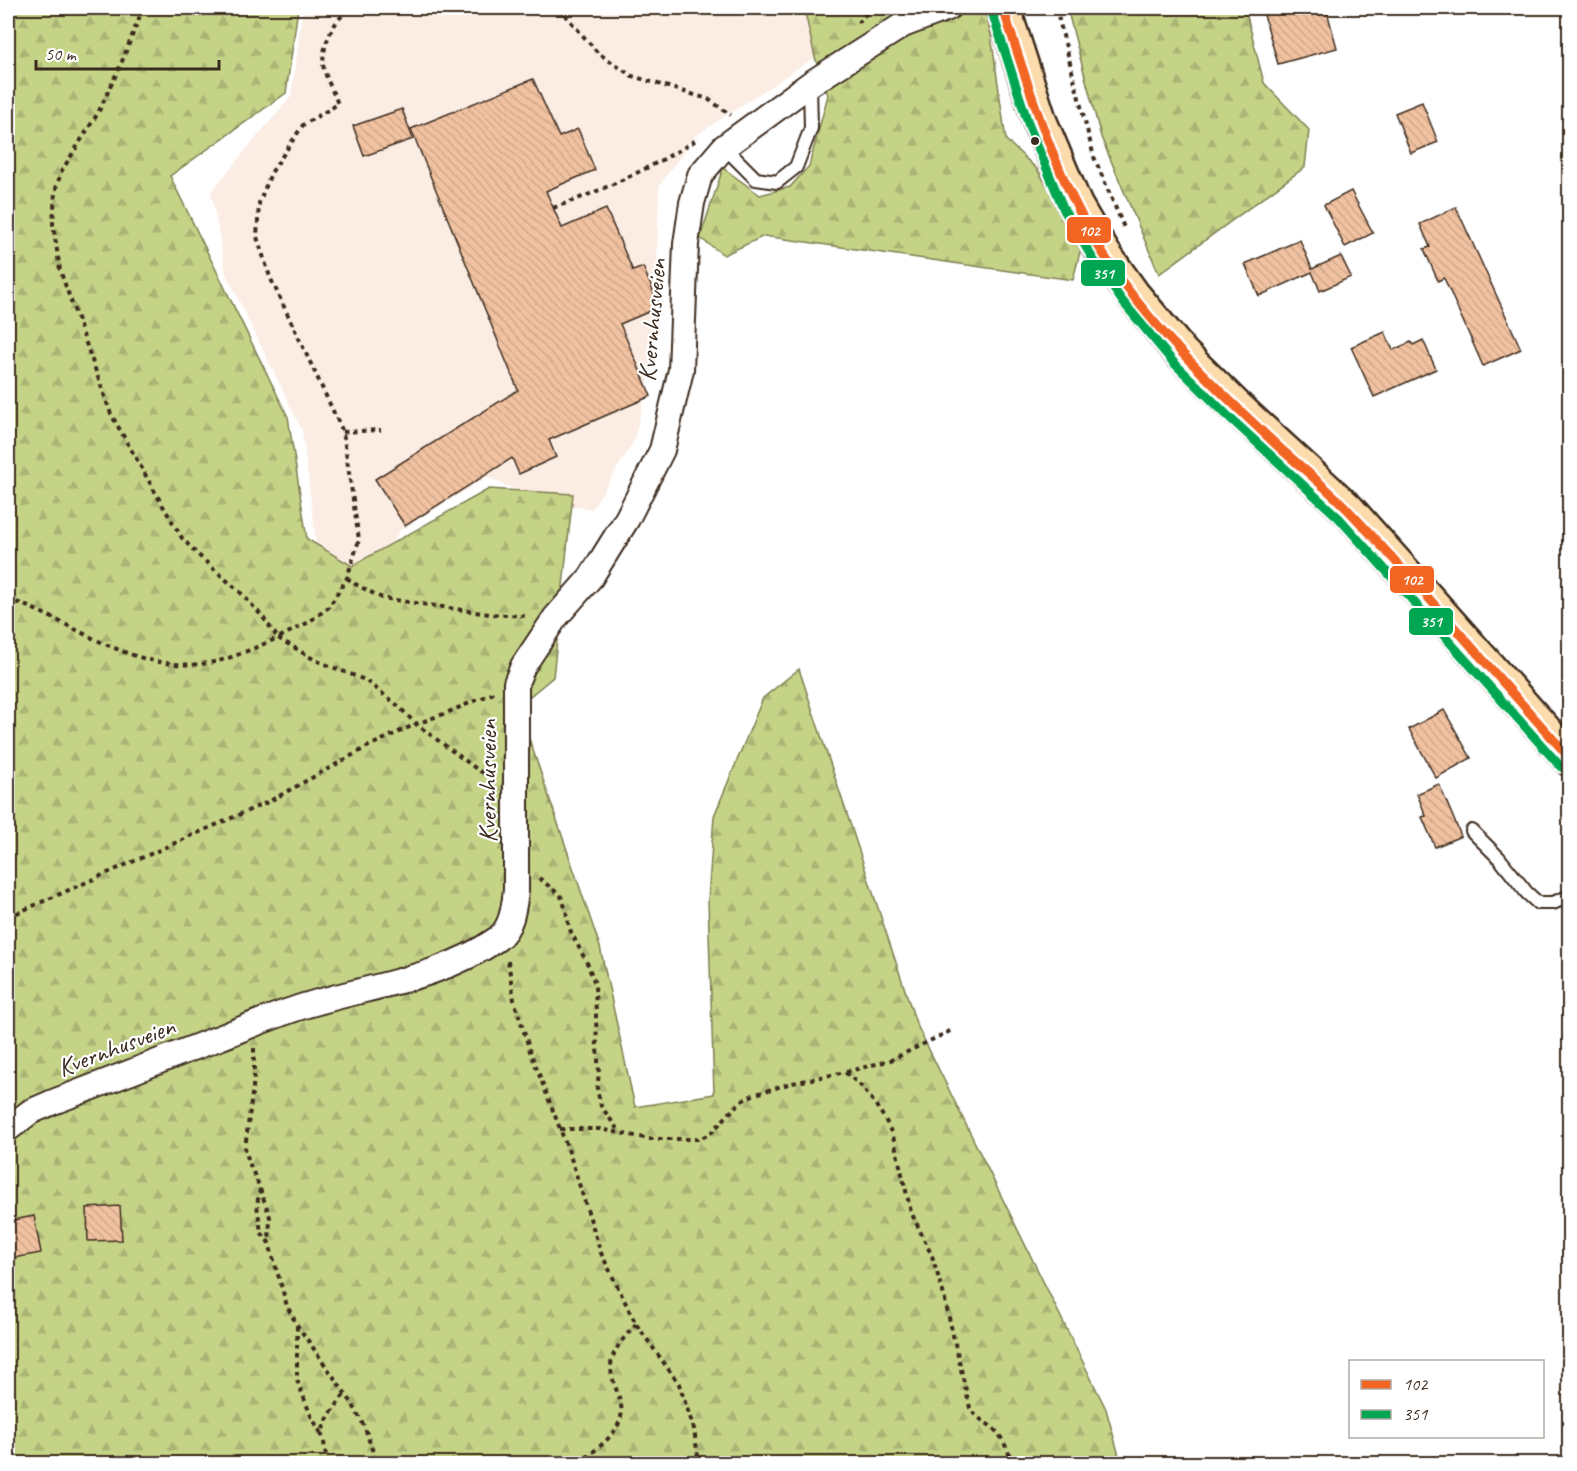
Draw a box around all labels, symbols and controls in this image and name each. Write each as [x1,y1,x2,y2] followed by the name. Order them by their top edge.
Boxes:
[36,33,219,71] scale bar
[45,43,78,65] text: 50 m
[1029,135,1041,147] unlabelled marker
[1066,216,1112,244] line badge: 102
[1078,221,1102,241] text: 102
[630,256,674,383] street label: Kvernhusveien
[1080,259,1126,287] line badge: 351
[1092,264,1115,284] text: 351
[1389,565,1435,594] line badge: 102
[1401,570,1425,590] text: 102
[1408,607,1454,636] line badge: 351
[1420,612,1443,632] text: 351
[471,718,504,842] street label: Kvernhusveien
[53,1009,180,1084] street label: Kvernhusveien
[1349,1360,1544,1438] legend
[1403,1373,1429,1395] text: 102
[1403,1403,1428,1425] text: 351

